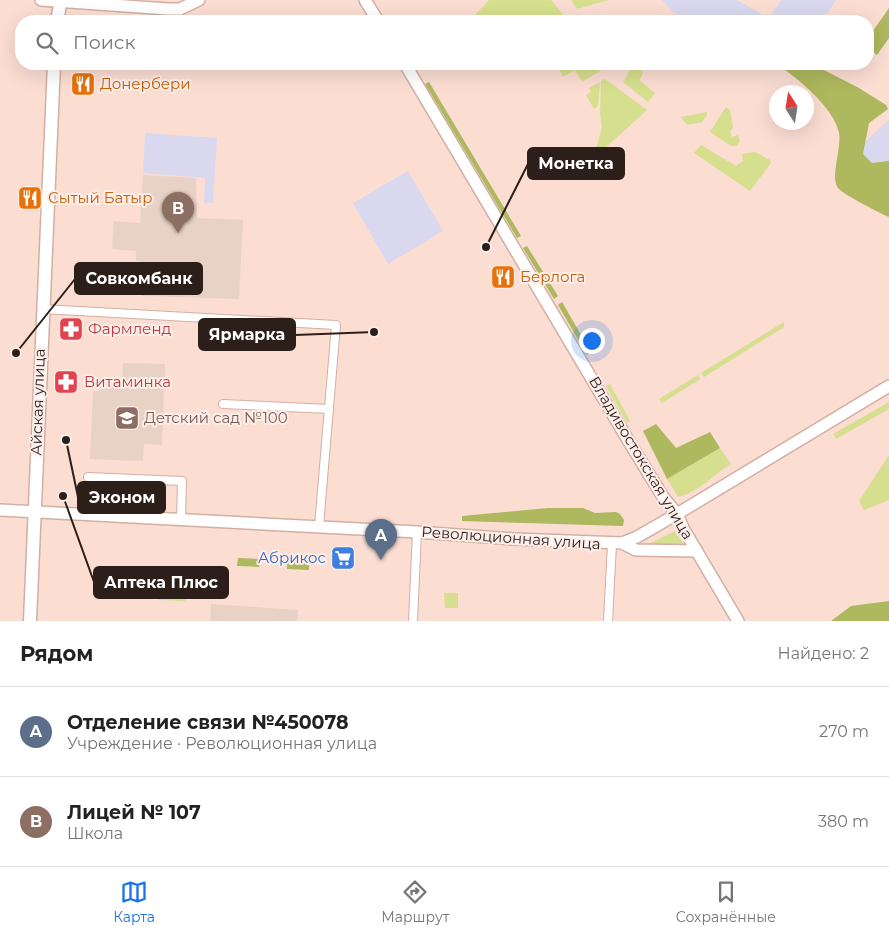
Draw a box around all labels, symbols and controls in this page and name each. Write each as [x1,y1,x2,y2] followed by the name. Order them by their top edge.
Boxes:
[15,15,874,70] search box
[33,29,61,57] icon: search
[73,31,136,54] text: Поиск
[70,71,96,97] restaurant icon: Донербери
[100,74,191,93] place label: Донербери
[769,85,814,130] north arrow
[528,148,624,179] callout: Монетка
[538,154,614,173] text: Монетка
[17,185,43,211] restaurant icon: Сытый Батыр
[48,188,152,207] place label: Сытый Батыр
[162,192,194,233] pin: B
[75,263,202,294] callout: Совкомбанк
[490,264,516,290] restaurant icon: Берлога
[520,267,585,286] place label: Берлога
[86,269,193,288] text: Совкомбанк
[58,316,84,342] pharmacy icon: Фармленд
[88,319,172,338] place label: Фармленд
[199,319,295,350] callout: Ярмарка
[209,325,285,344] text: Ярмарка
[579,328,605,354] your location
[26,348,49,456] street label: Айская улица
[53,369,79,395] pharmacy icon: Витаминка
[84,372,171,391] place label: Витаминка
[585,373,698,543] street label: Владивостокская улица
[114,405,140,431] school or university icon: Детский сад №100
[144,408,288,427] place label: Детский сад №100
[78,482,165,513] callout: Эконом
[89,488,155,507] text: Эконом
[365,519,397,560] pin: A
[421,522,601,553] street label: Революционная улица
[330,545,356,571] supermarket icon: Абрикос
[258,548,326,567] place label: Абрикос
[94,567,228,598] callout: Аптека Плюс
[104,573,219,592] text: Аптека Плюс
[20,641,93,666] text: Рядом
[778,644,869,663] text: Найдено: 2
[67,711,348,734] text: Отделение связи №450078
[30,722,42,741] text: A
[819,722,869,741] text: 270 m
[67,734,377,753] text: Учреждение · Революционная улица
[67,801,201,824] text: Лицей № 107
[30,812,42,831] text: B
[818,812,869,831] text: 380 m
[67,824,123,843] text: Школа
[113,878,155,926] tab: Карта
[381,878,449,926] tab: Маршрут
[676,878,776,926] tab: Сохранённые

